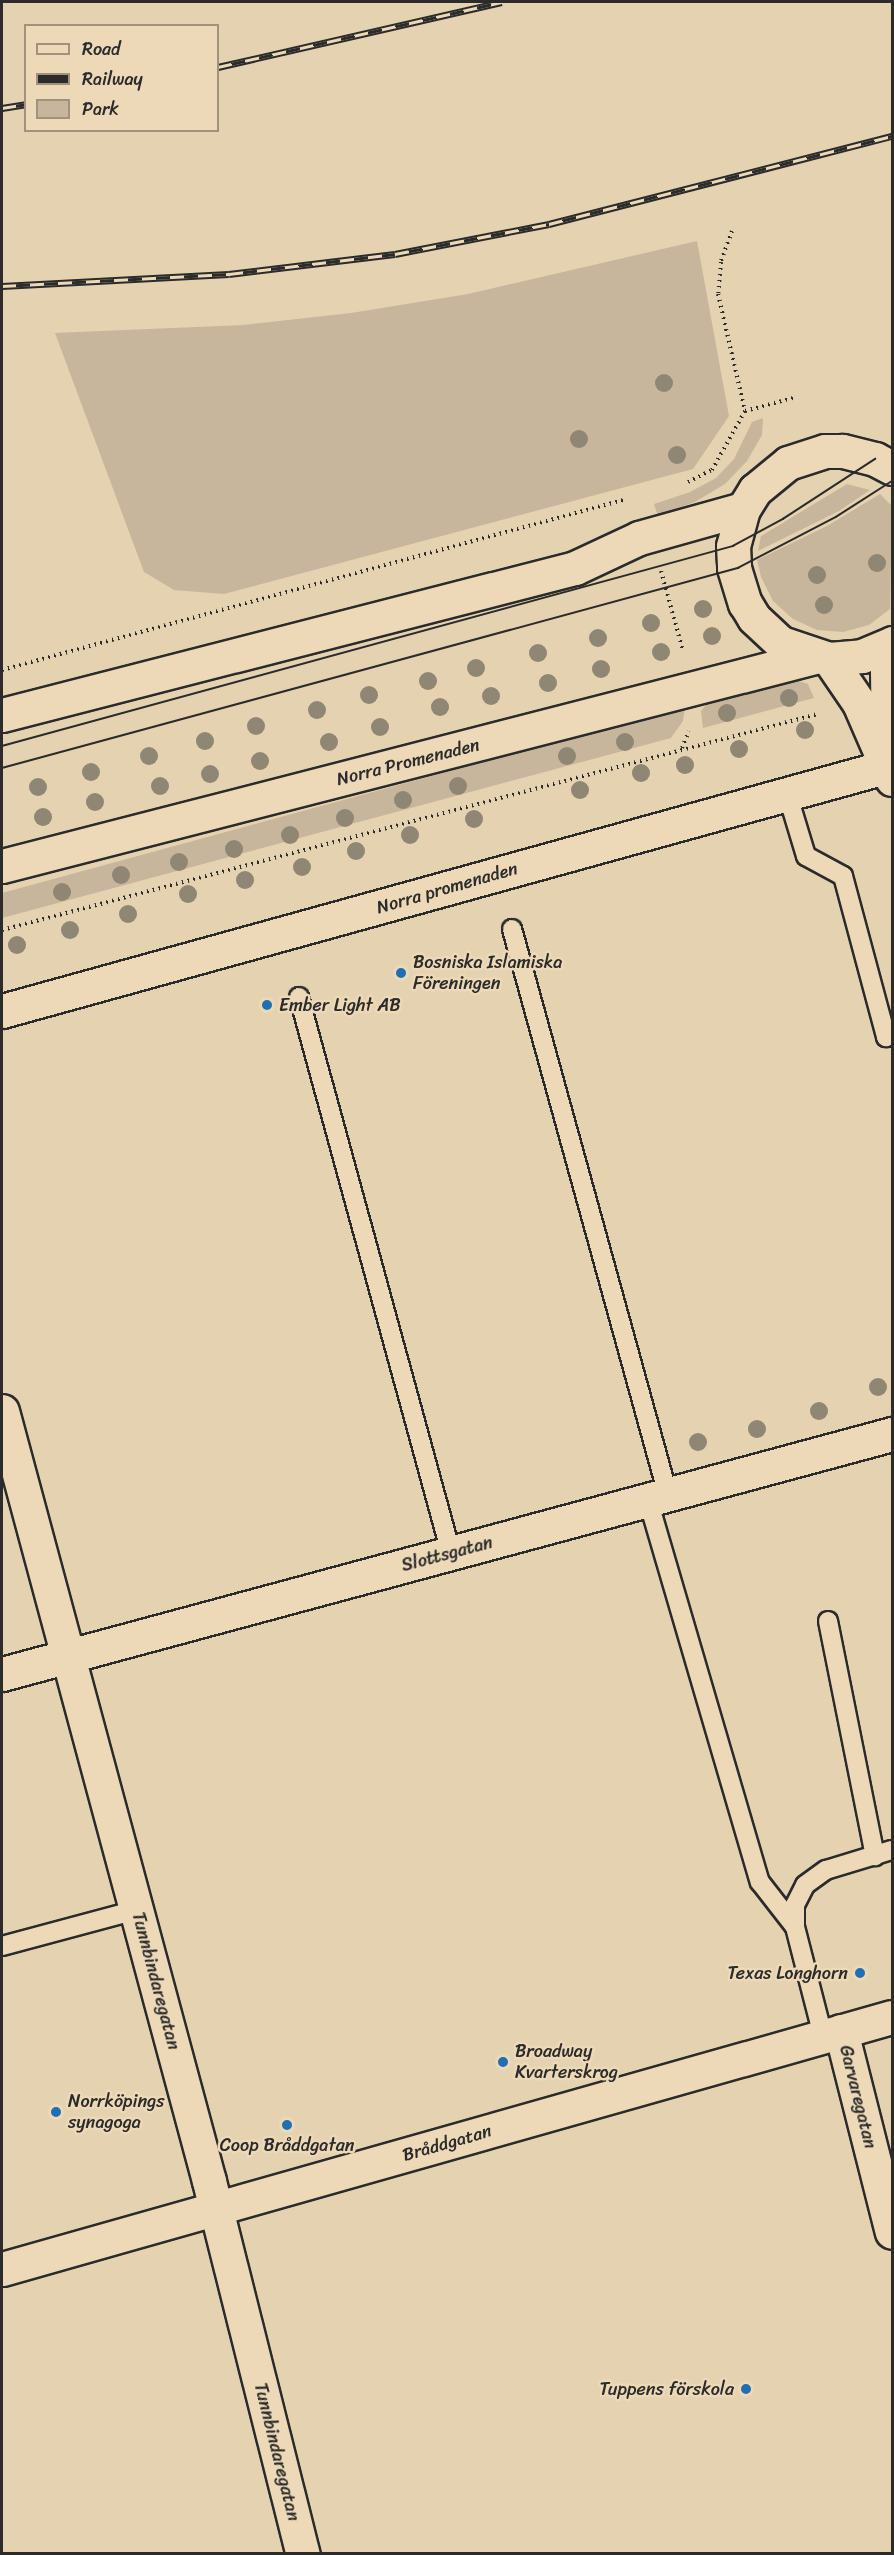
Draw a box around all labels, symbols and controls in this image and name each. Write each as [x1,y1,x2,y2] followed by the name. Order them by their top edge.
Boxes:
[24,24,219,132] legend
[82,33,121,65] text: Road
[82,63,143,95] text: Railway
[82,93,119,125] text: Park
[334,734,482,790] street label: Norra Promenaden
[374,857,520,919] street label: Norra promenaden
[413,952,562,994] place label: Bosniska Islamiska Föreningen
[394,966,408,980] marker: Bosniska Islamiska Föreningen
[279,994,401,1016] place label: Ember Light AB
[260,998,274,1012] marker: Ember Light AB
[399,1531,495,1577] street label: Slottsgatan
[127,1910,185,2052] street label: Tunnbindaregatan
[727,1962,848,1984] place label: Texas Longhorn
[853,1966,867,1980] marker: Texas Longhorn
[515,2041,618,2084] place label: Broadway Kvarterskrog
[835,2043,881,2151] street label: Garvaregatan
[496,2055,510,2069] marker: Broadway Kvarterskrog
[68,2091,165,2134] place label: Norrköpings synagoga
[49,2105,63,2119] marker: Norrköpings synagoga
[280,2118,294,2132] marker: Coop Bråddgatan
[400,2120,494,2166] street label: Bråddgatan
[219,2134,355,2156] place label: Coop Bråddgatan
[600,2378,734,2400] place label: Tuppens förskola
[249,2381,305,2523] street label: Tunnbindaregatan
[739,2382,753,2396] marker: Tuppens förskola

